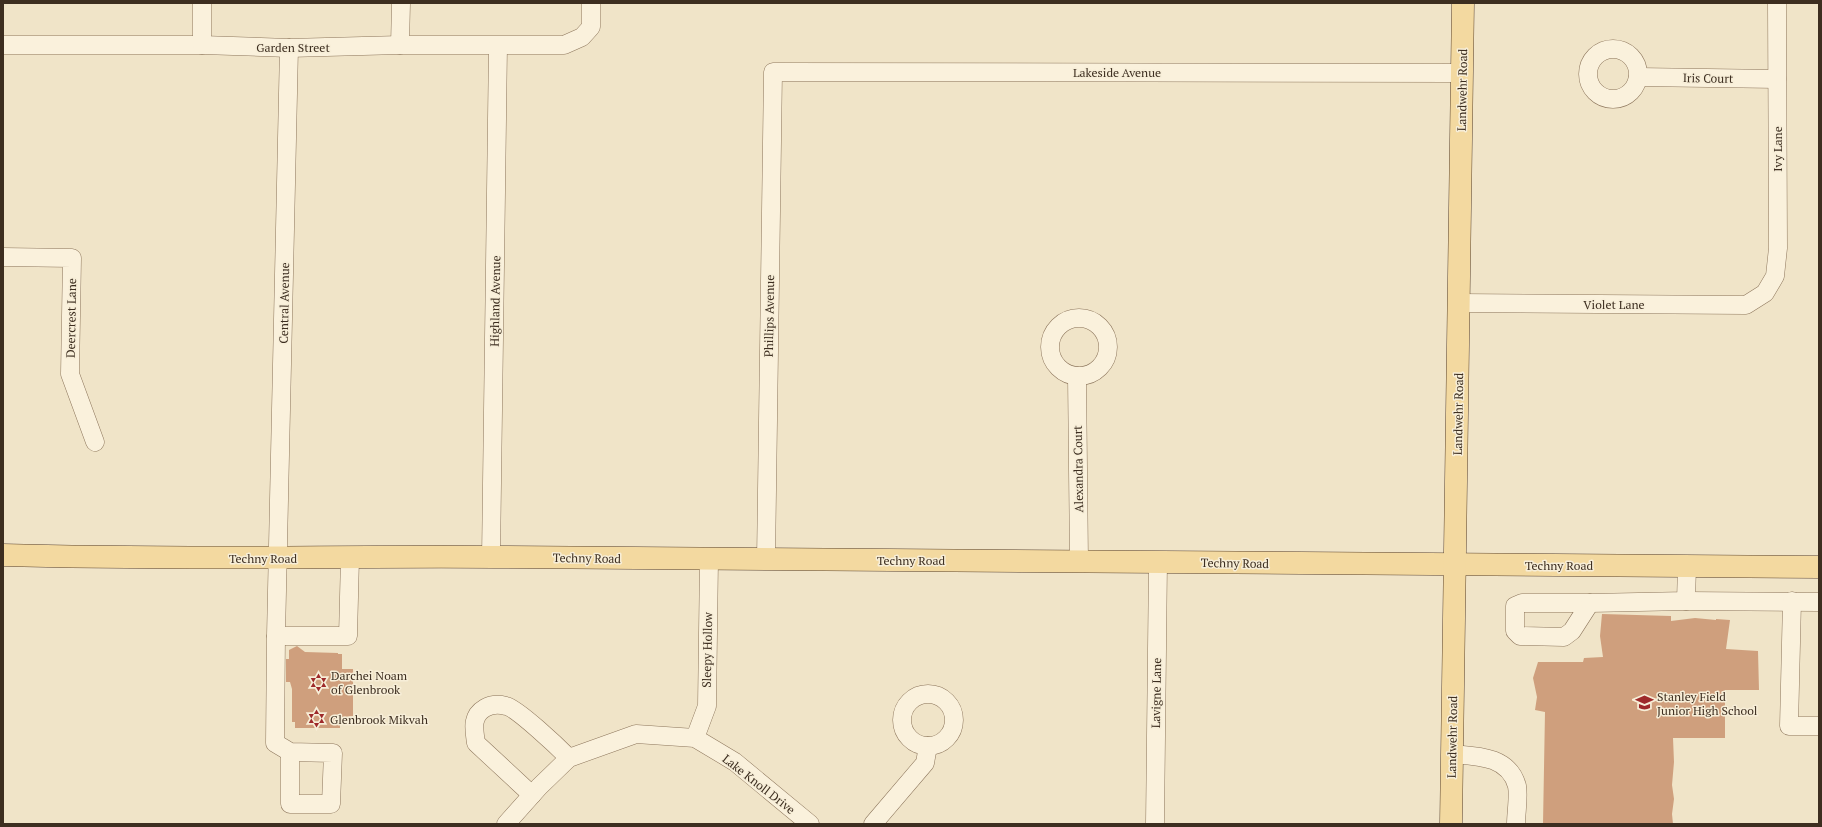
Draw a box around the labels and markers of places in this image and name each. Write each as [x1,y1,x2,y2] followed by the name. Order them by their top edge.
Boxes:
[331,668,408,697] place label: Darchei Noam of Glenbrook
[308,672,328,692] synagogue icon: Darchei Noam of Glenbrook
[1657,689,1758,718] place label: Stanley Field Junior High School
[1634,693,1654,713] school or university icon: Stanley Field Junior High School
[307,709,327,729] synagogue icon: Glenbrook Mikvah
[330,712,428,727] place label: Glenbrook Mikvah

